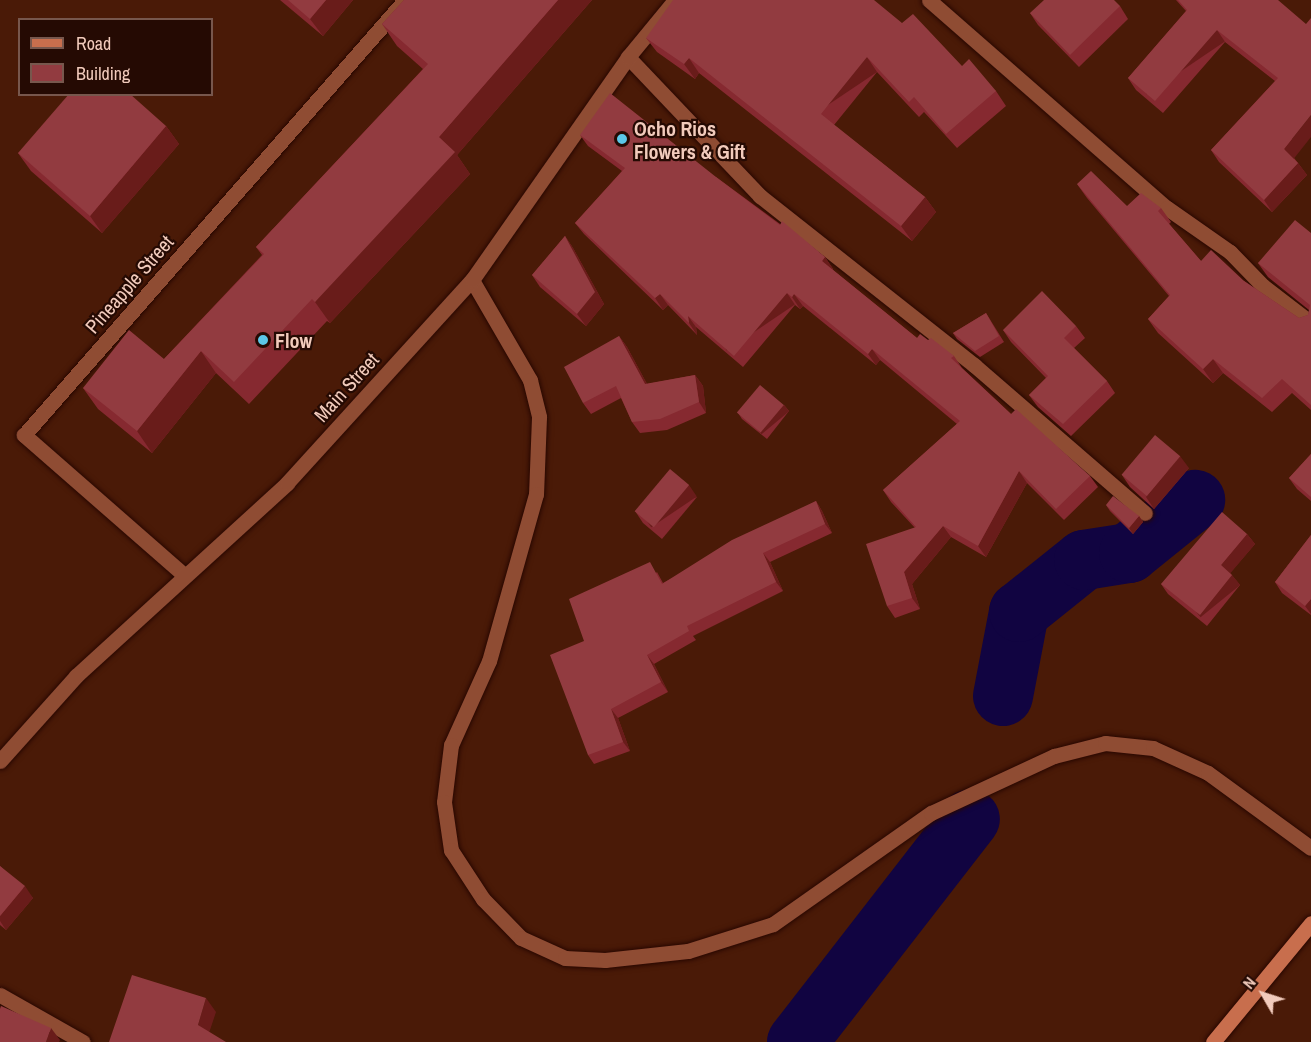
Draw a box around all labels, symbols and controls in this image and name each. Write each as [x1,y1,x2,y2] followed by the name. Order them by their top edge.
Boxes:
[18,18,213,96] legend
[76,31,111,56] text: Road
[76,61,130,86] text: Building
[634,116,745,163] place label: Ocho Rios Flowers & Gift
[615,132,629,146] marker: Ocho Rios Flowers & Gift
[80,230,178,338] street label: Pineapple Street
[275,328,312,352] place label: Flow
[256,333,270,347] marker: Flow
[309,347,383,427] street label: Main Street
[1233,964,1293,1024] north arrow
[1237,972,1261,993] text: N

